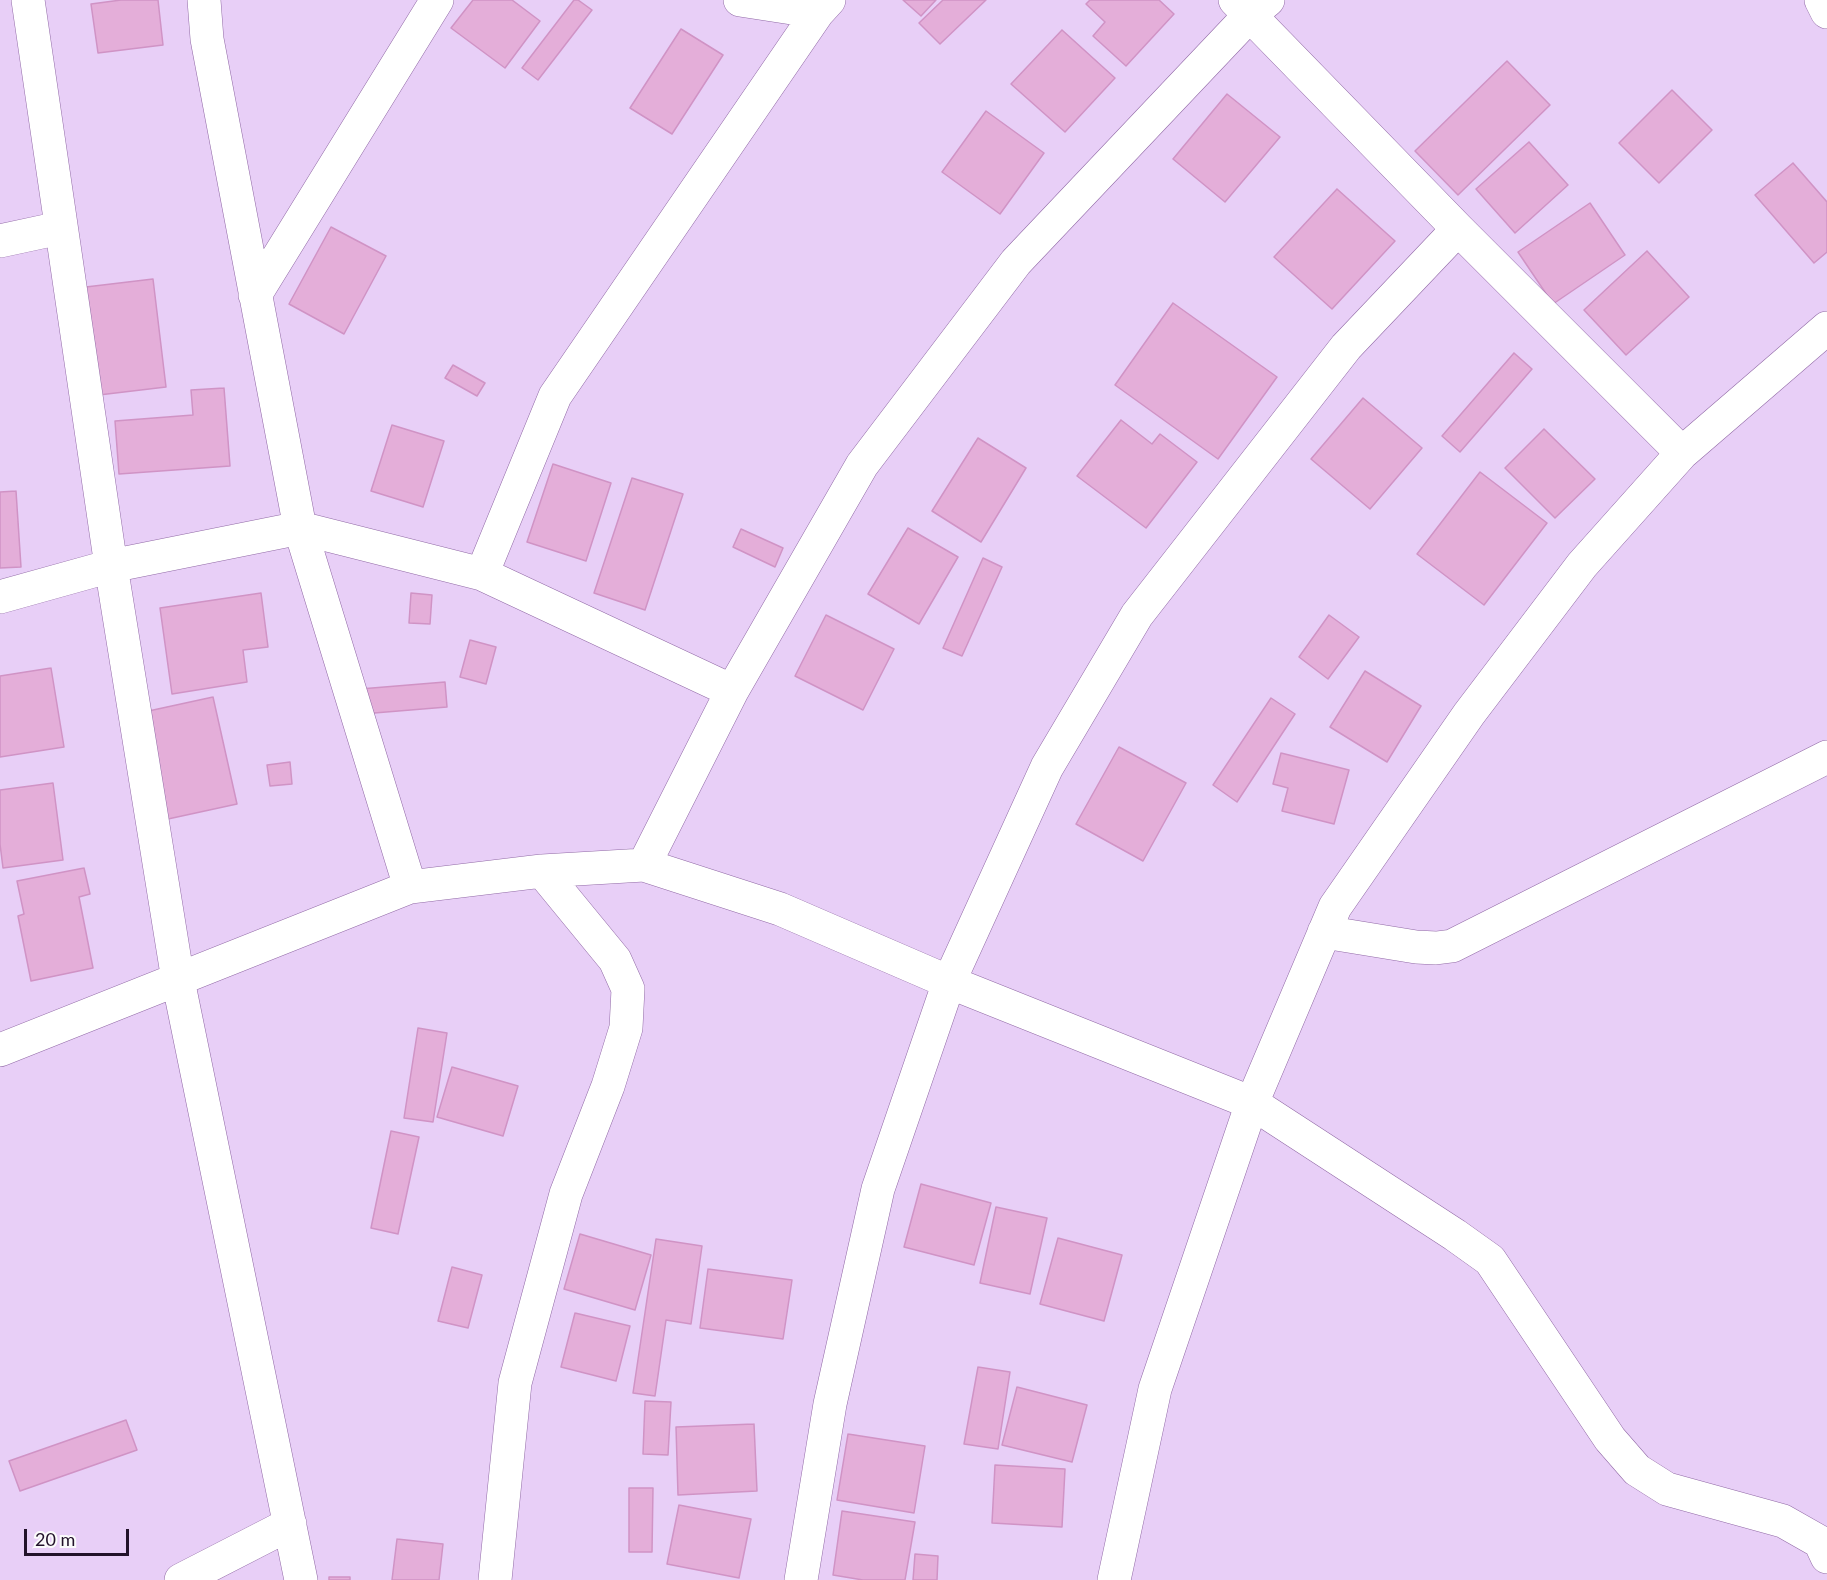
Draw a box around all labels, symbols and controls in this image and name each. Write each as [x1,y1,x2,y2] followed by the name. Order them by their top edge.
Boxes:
[27,1517,132,1555] scale bar
[35,1528,75,1550] text: 20 m

